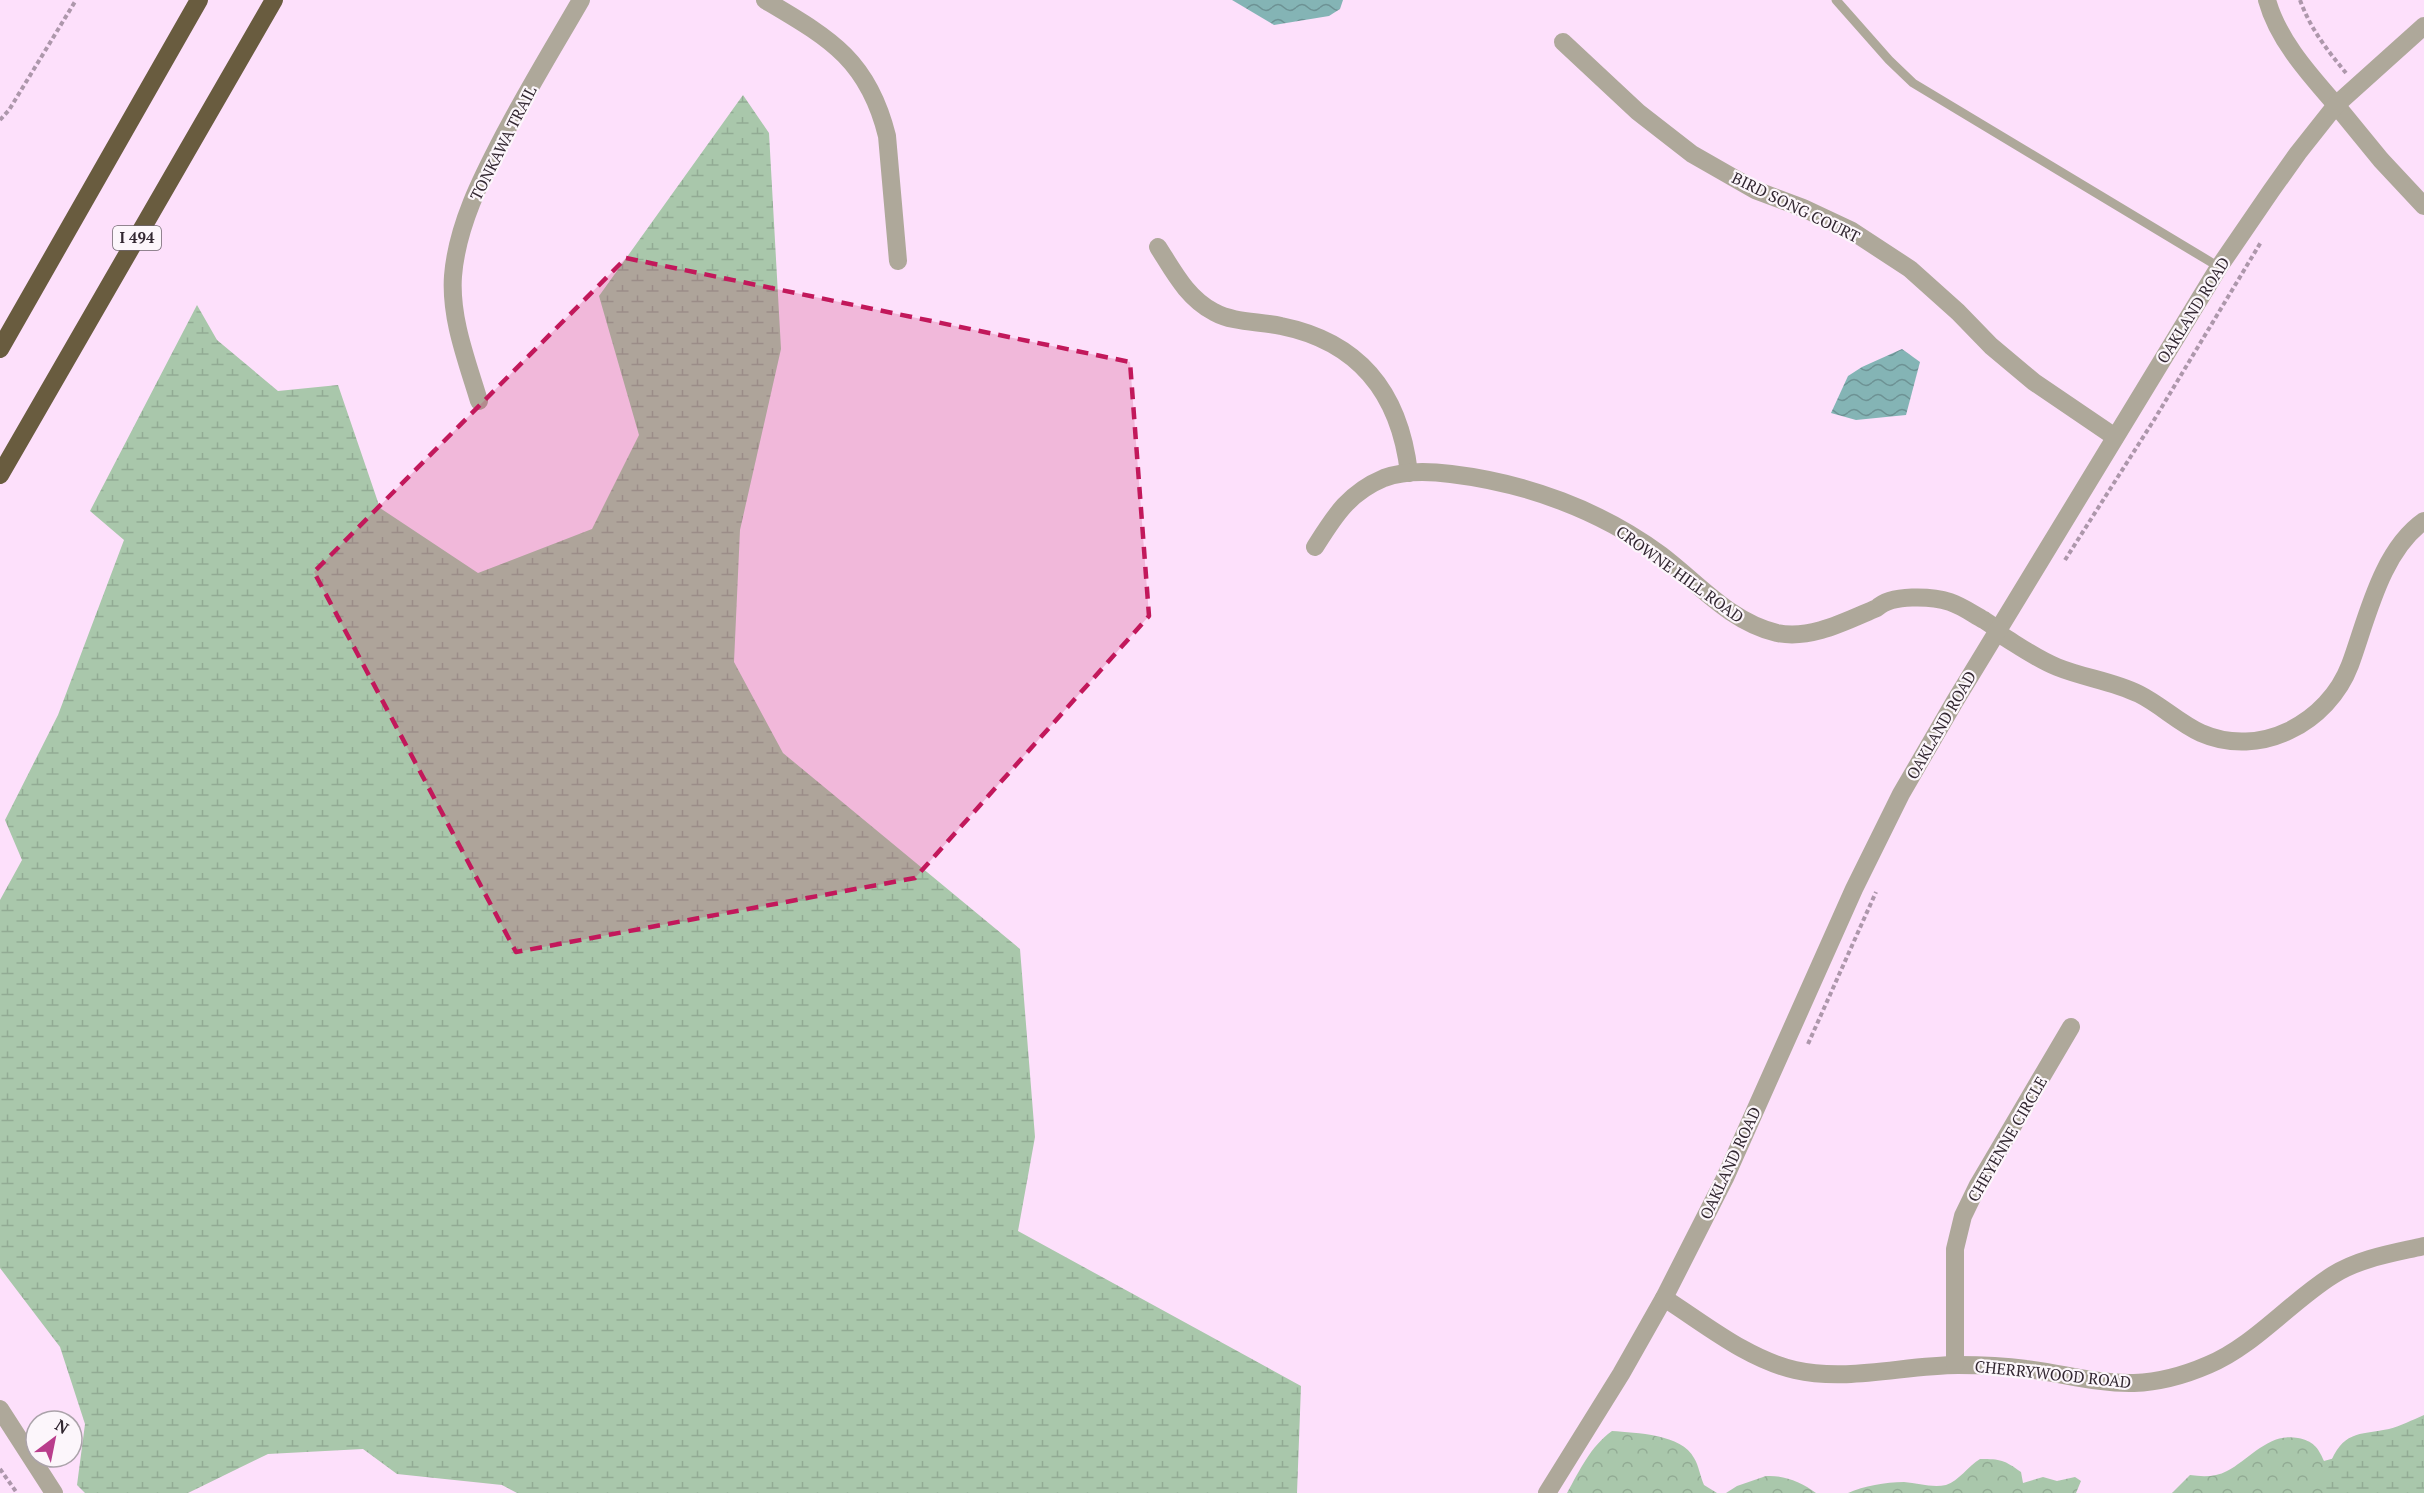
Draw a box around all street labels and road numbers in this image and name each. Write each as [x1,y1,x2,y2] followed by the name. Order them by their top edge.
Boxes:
[465,82,541,204] street label: TONKAWA TRAIL
[1728,166,1864,248] street label: BIRD SONG COURT
[113,226,161,250] road number: I 494
[2151,253,2235,367] street label: OAKLAND ROAD
[1612,520,1748,628] street label: CROWNE HILL ROAD
[1901,667,1981,783] street label: OAKLAND ROAD
[1962,1072,2052,1206] street label: CHEYENNE CIRCLE
[1694,1103,1766,1223] street label: OAKLAND ROAD
[1974,1355,2132,1393] street label: CHERRYWOOD ROAD

